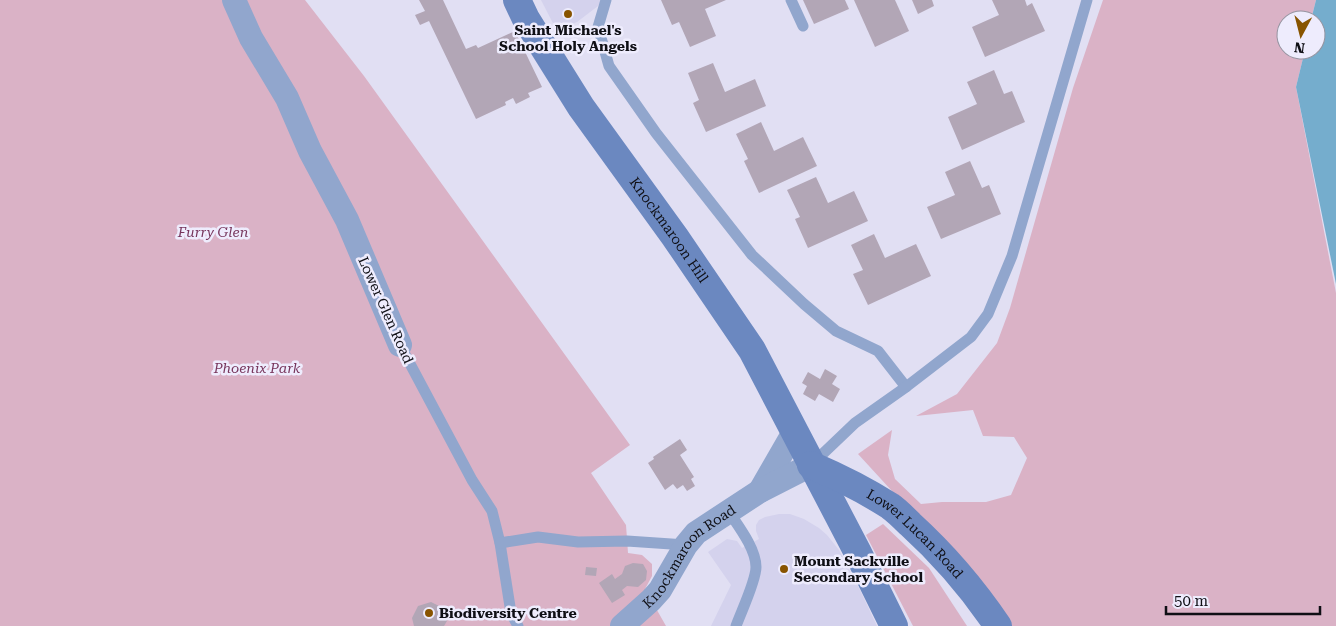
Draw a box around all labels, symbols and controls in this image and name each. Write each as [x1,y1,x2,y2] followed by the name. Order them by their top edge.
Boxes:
[562,8,574,20] marker: Saint Michael's School Holy Angels
[1276,10,1326,60] north arrow
[499,22,637,54] place label: Saint Michael's School Holy Angels
[1293,39,1306,57] text: N
[626,174,712,286] street label: Knockmaroon Hill
[177,224,249,240] park label: Furry Glen
[355,254,417,366] street label: Lower Glen Road
[213,360,301,376] park label: Phoenix Park
[864,486,966,581] street label: Lower Lucan Road
[639,501,738,612] street label: Knockmaroon Road
[794,553,923,585] place label: Mount Sackville Secondary School
[778,563,790,575] marker: Mount Sackville Secondary School
[1166,584,1320,616] scale bar
[1174,592,1209,610] text: 50 m
[439,605,577,621] place label: Biodiversity Centre
[423,607,435,619] marker: Biodiversity Centre

